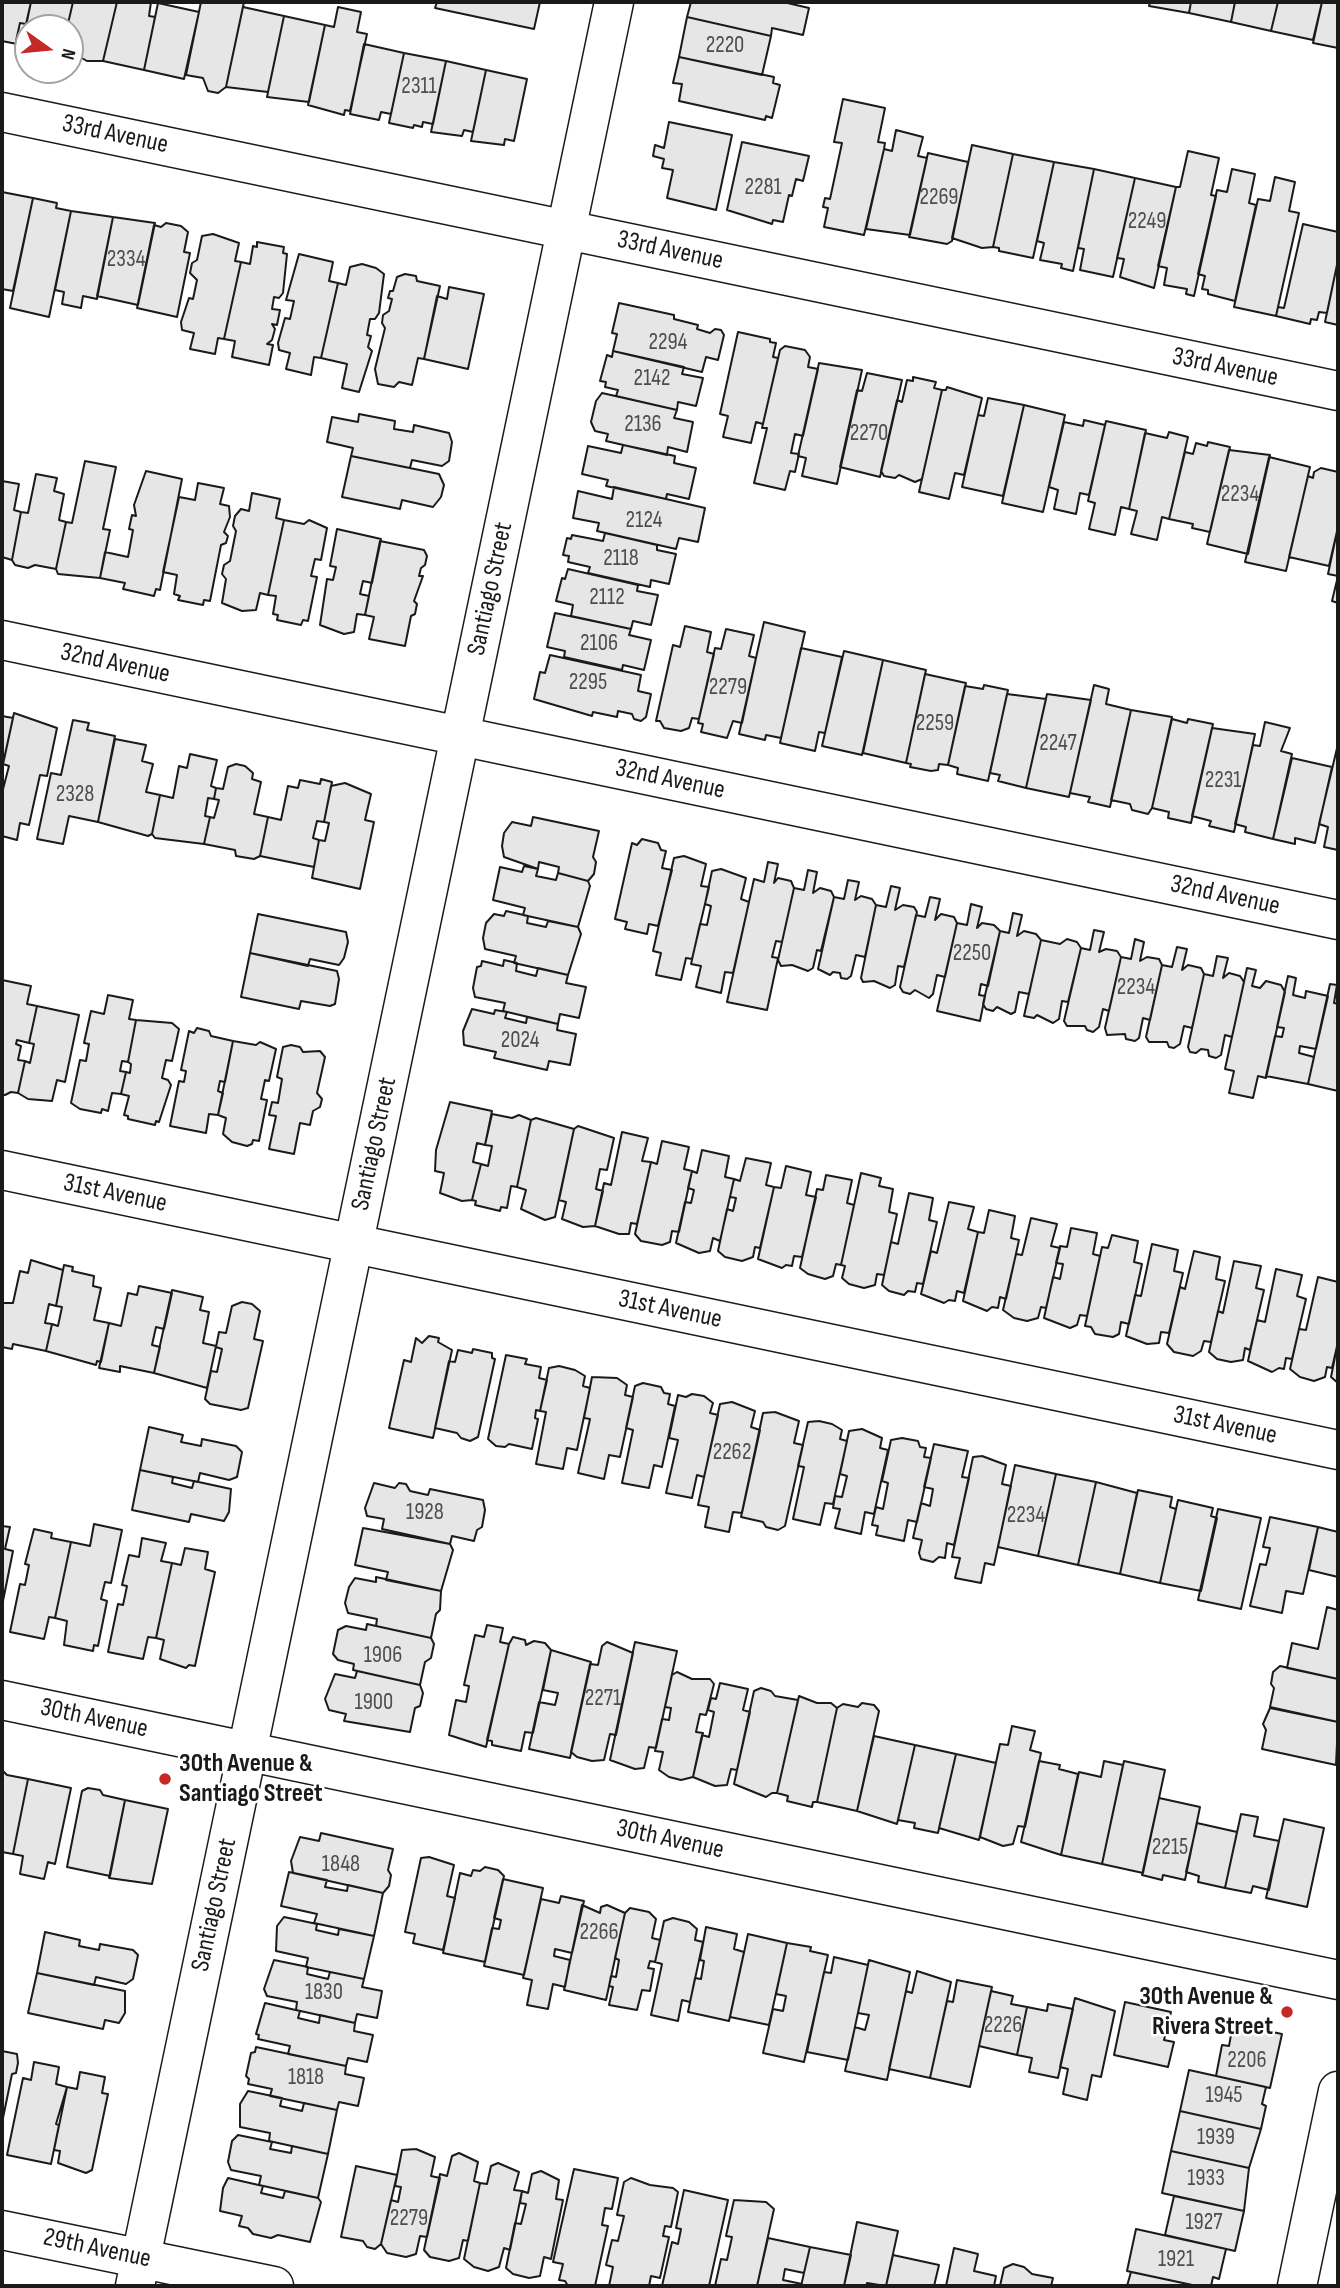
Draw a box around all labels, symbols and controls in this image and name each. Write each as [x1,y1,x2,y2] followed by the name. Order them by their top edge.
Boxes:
[14,14,84,84] north arrow
[706,32,744,60] house number: 2220
[55,46,80,62] text: N
[401,73,437,101] house number: 2311
[59,109,171,161] street label: 33rd Avenue
[744,174,782,202] house number: 2281
[919,184,959,212] house number: 2269
[1128,208,1166,236] house number: 2249
[614,225,726,277] street label: 33rd Avenue
[107,246,145,274] house number: 2334
[649,329,687,357] house number: 2294
[1169,342,1281,394] street label: 33rd Avenue
[634,365,670,393] house number: 2142
[624,411,662,439] house number: 2136
[850,420,888,448] house number: 2270
[1221,481,1259,509] house number: 2234
[626,507,662,535] house number: 2124
[462,520,520,658] street label: Santiago Street
[603,545,639,573] house number: 2118
[589,584,625,612] house number: 2112
[580,630,618,658] house number: 2106
[57,637,173,691] street label: 32nd Avenue
[569,669,607,697] house number: 2295
[709,674,747,702] house number: 2279
[916,710,954,738] house number: 2259
[1039,730,1077,758] house number: 2247
[612,753,728,807] street label: 32nd Avenue
[1205,767,1241,795] house number: 2231
[56,781,94,809] house number: 2328
[1167,869,1283,923] street label: 32nd Avenue
[953,940,991,968] house number: 2250
[1117,974,1155,1002] house number: 2234
[501,1027,539,1055] house number: 2024
[346,1075,404,1213] street label: Santiago Street
[60,1168,170,1220] street label: 31st Avenue
[615,1284,725,1336] street label: 31st Avenue
[1170,1400,1280,1452] street label: 31st Avenue
[713,1439,751,1467] house number: 2262
[406,1499,444,1527] house number: 1928
[1007,1502,1045,1530] house number: 2234
[364,1642,402,1670] house number: 1906
[585,1685,621,1713] house number: 2271
[355,1689,393,1717] house number: 1900
[37,1692,151,1746] street label: 30th Avenue
[179,1748,323,1810] place label: 30th Avenue & Santiago Street
[157,1771,173,1787] marker: 30th Avenue & Santiago Street
[613,1813,727,1867] street label: 30th Avenue
[1152,1834,1188,1862] house number: 2215
[186,1836,244,1974] street label: Santiago Street
[322,1851,360,1879] house number: 1848
[579,1919,619,1947] house number: 2266
[305,1979,343,2007] house number: 1830
[1139,1981,1273,2042] place label: 30th Avenue & Rivera Street
[1279,2004,1295,2020] marker: 30th Avenue & Rivera Street
[984,2012,1022,2040] house number: 2226
[1227,2047,1267,2075] house number: 2206
[288,2064,324,2092] house number: 1818
[1205,2082,1243,2110] house number: 1945
[1197,2124,1235,2152] house number: 1939
[1187,2165,1225,2193] house number: 1933
[390,2205,428,2233] house number: 2279
[1186,2209,1222,2237] house number: 1927
[40,2222,154,2276] street label: 29th Avenue
[1158,2246,1194,2274] house number: 1921

